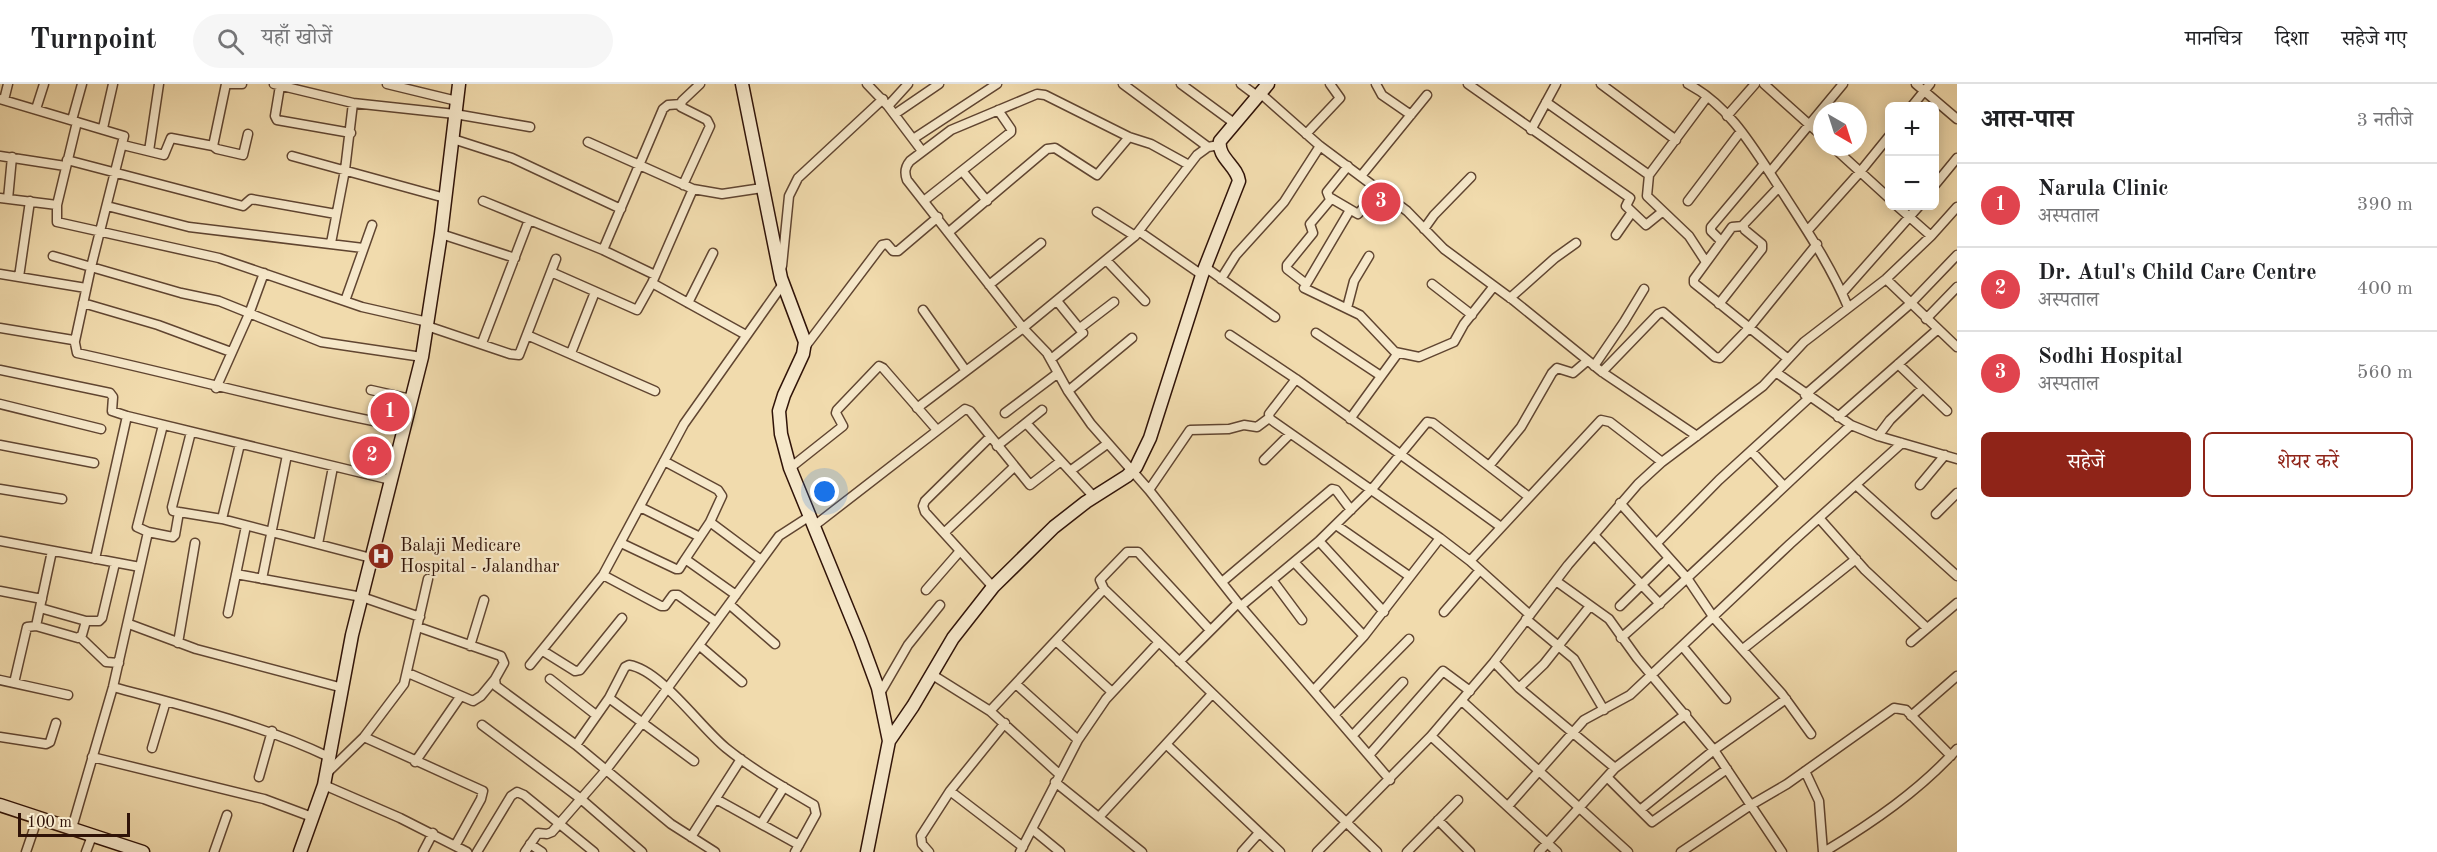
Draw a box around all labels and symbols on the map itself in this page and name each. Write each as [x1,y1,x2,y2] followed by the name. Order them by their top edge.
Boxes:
[1813,102,1867,156] north arrow
[1362,180,1400,224] pin: 3
[370,390,410,434] pin: 1
[352,434,392,478] pin: 2
[810,477,839,506] your location
[400,537,560,576] place label: Balaji Medicare Hospital - Jalandhar
[366,541,396,571] hospital icon: Balaji Medicare Hospital - Jalandhar
[18,810,130,838] scale bar

